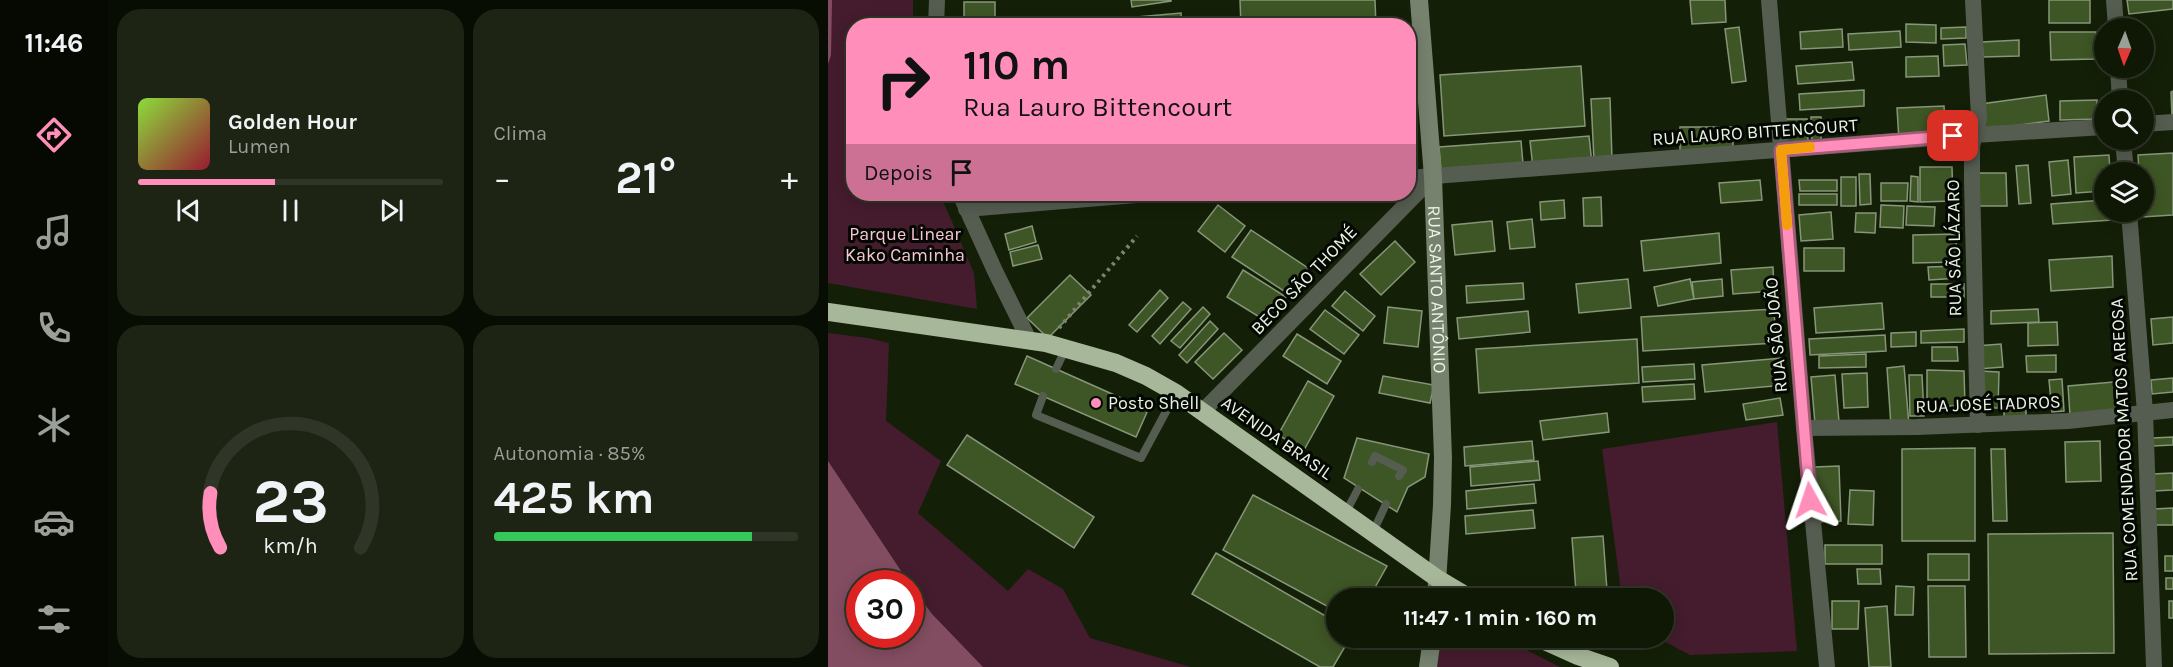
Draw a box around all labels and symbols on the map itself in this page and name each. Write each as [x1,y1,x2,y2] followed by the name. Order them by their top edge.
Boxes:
[2094,18,2154,78] north arrow
[1927,110,1978,161] pin
[1652,114,1858,150] street label: RUA LAURO BITTENCOURT
[1941,179,1966,317] street label: RUA SÃO LÁZARO
[1423,205,1451,374] street label: RUA SANTO ANTÔNIO
[1246,220,1362,339] street label: BECO SÃO THOMÉ
[845,223,965,266] park label: Parque Linear Kako Caminha
[1760,277,1792,393] street label: RUA SÃO JOÃO
[2106,298,2142,582] street label: RUA COMENDADOR MATOS AREOSA
[1915,389,2061,418] street label: RUA JOSÉ TADROS
[1217,391,1337,485] street label: AVENIDA BRASIL
[1108,392,1199,414] place label: Posto Shell
[1089,396,1103,410] marker: Posto Shell
[1778,468,1842,532] position arrow
[846,570,924,648] speed limit sign: 30

